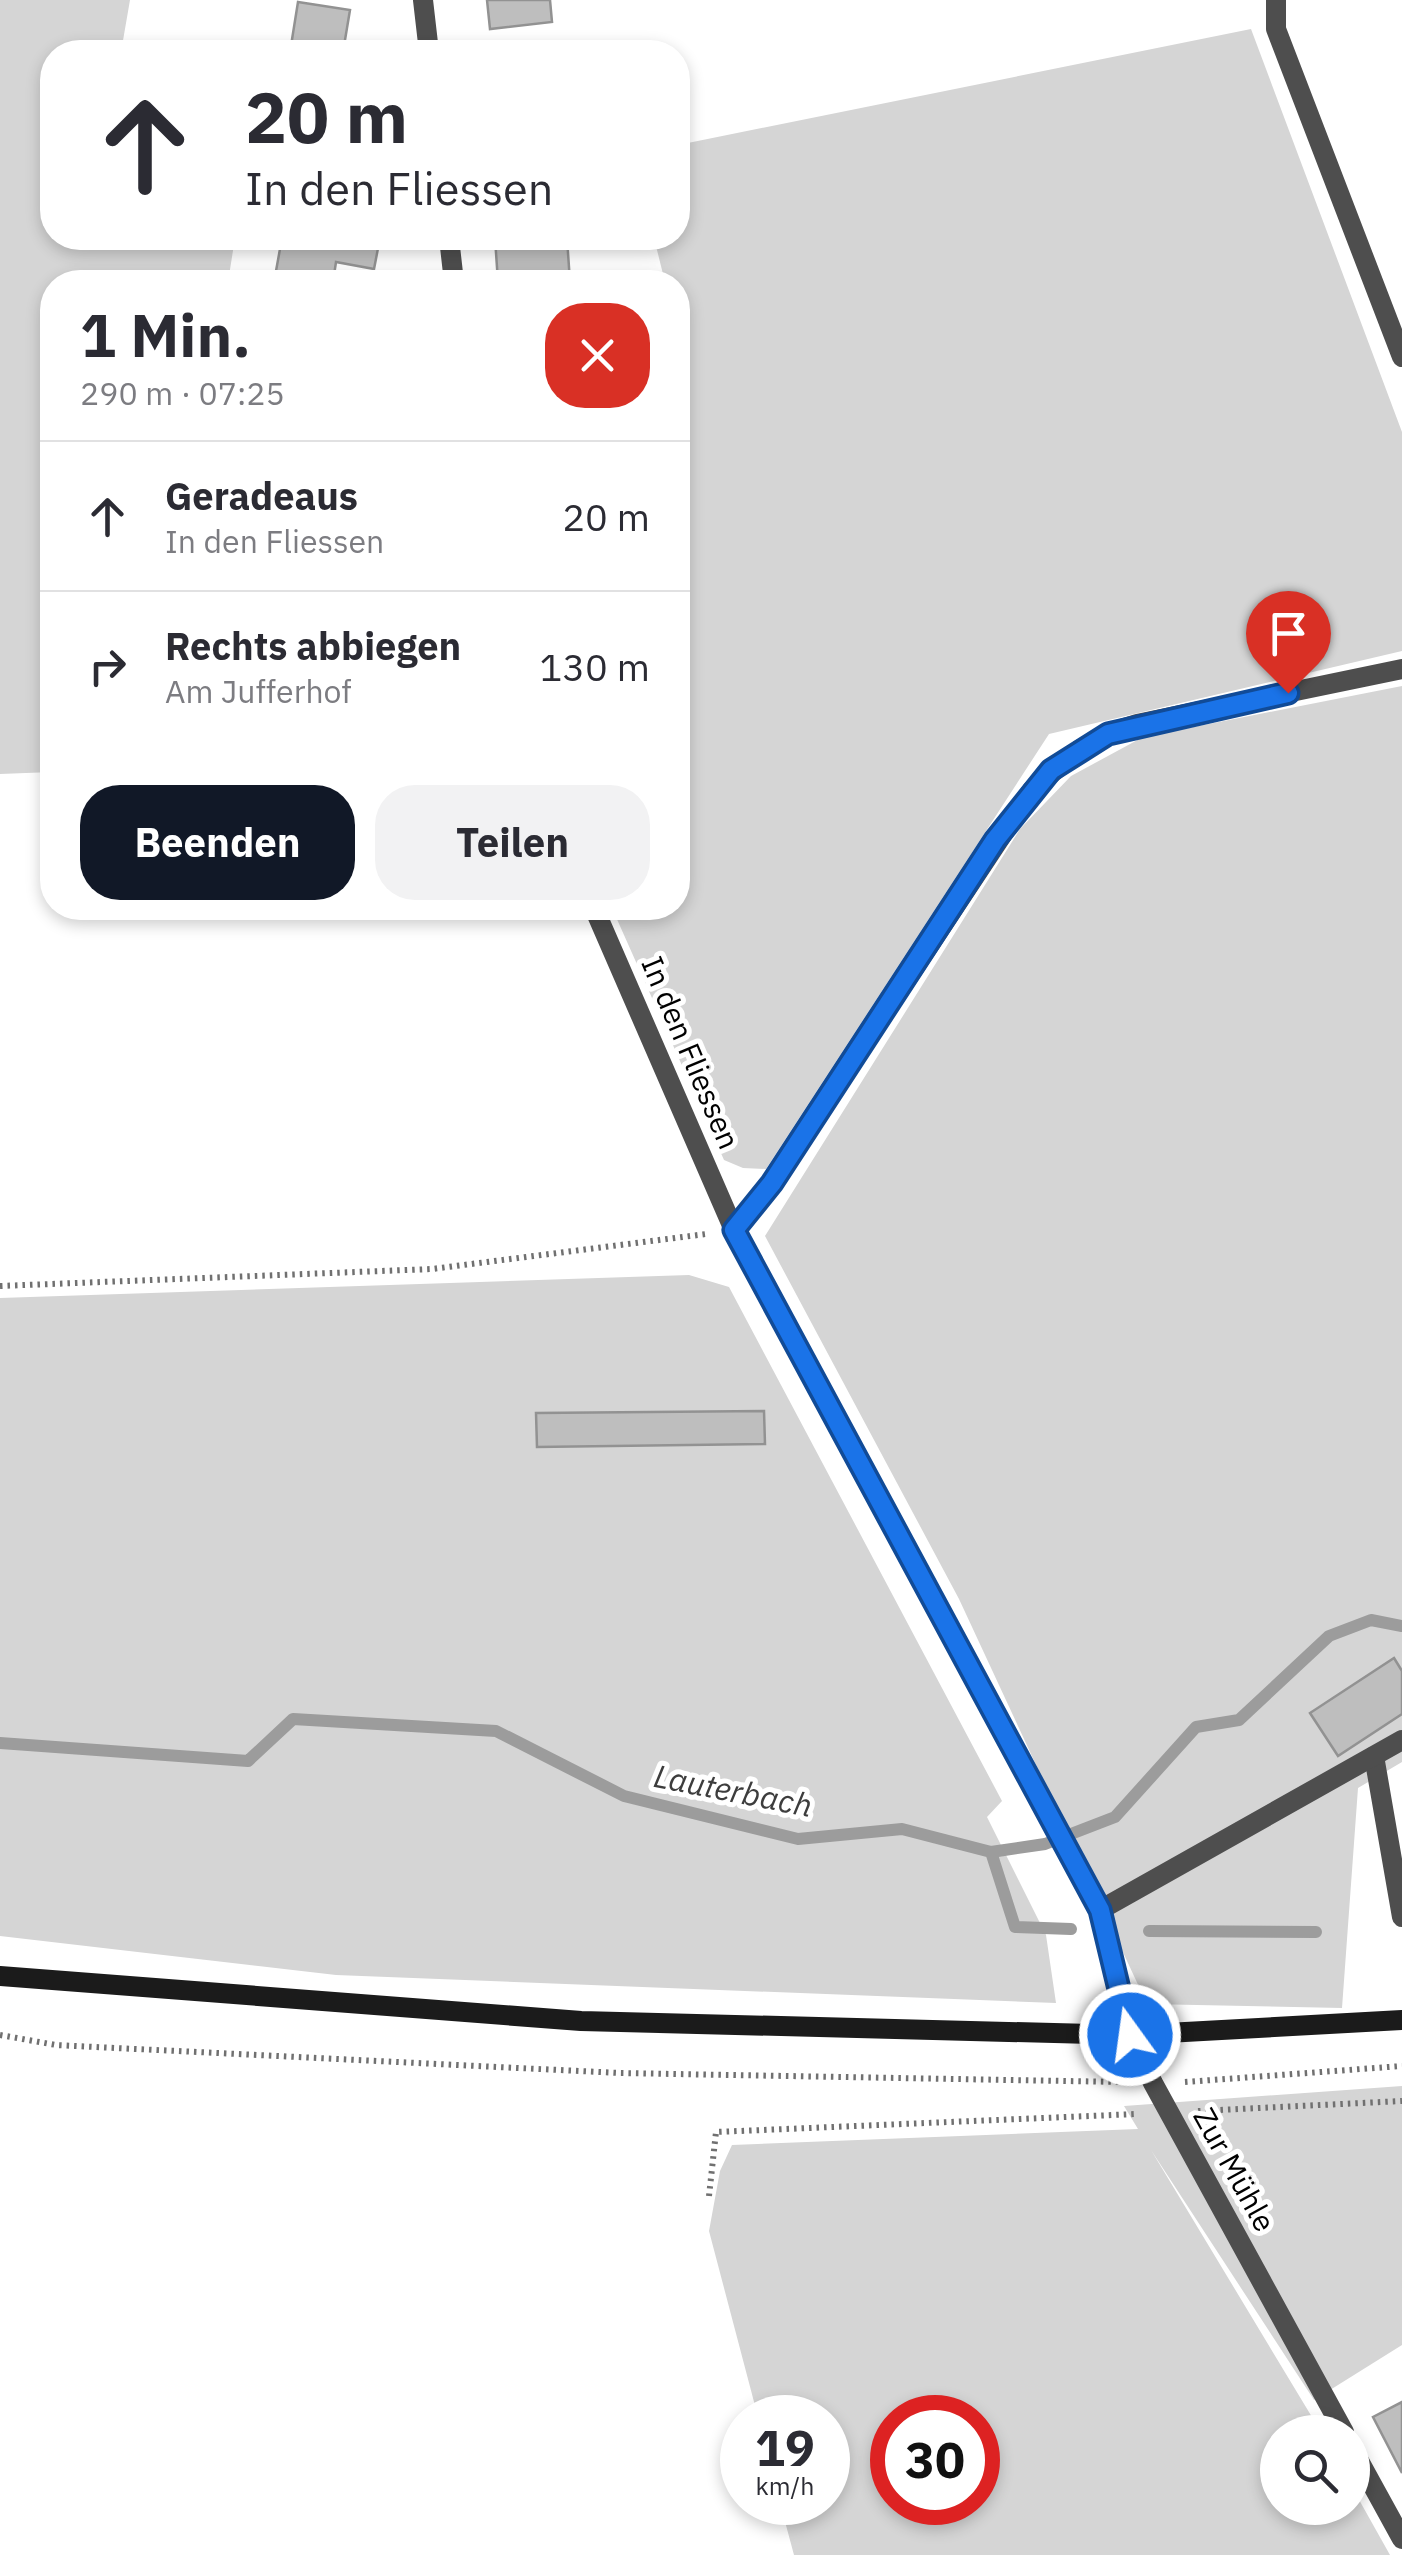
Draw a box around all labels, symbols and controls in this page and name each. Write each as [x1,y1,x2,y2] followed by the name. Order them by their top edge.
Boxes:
[245,71,408,162] text: 20 m
[80,80,210,210] icon: ahead
[245,159,553,217] text: In den Fliessen
[80,295,251,374] text: 1 Min.
[545,303,650,408] button: close
[80,372,285,414] text: 290 m · 07:25
[165,471,358,520] text: Geradeaus
[80,489,135,544] icon: ahead
[562,492,650,541] text: 20 m
[165,520,384,562] text: In den Fliessen
[1246,591,1331,694] pin
[1261,606,1316,661] icon: arrive
[165,621,461,670] text: Rechts abbiegen
[80,639,135,694] icon: right
[539,642,650,691] text: 130 m
[165,670,352,712] text: Am Jufferhof
[80,785,355,900] button: Beenden
[375,785,650,900] button: Teilen
[633,950,749,1155] street label: In den Fliessen
[650,1754,816,1826] water label: Lauterbach
[1078,1983,1182,2087] position arrow
[1185,2101,1285,2238] street label: Zur Mühle
[870,2395,1000,2525] speed limit sign: 30
[755,2415,815,2480] text: 19
[1260,2415,1370,2525] map controls
[1260,2415,1370,2525] button: search
[756,2469,814,2502] text: km/h

